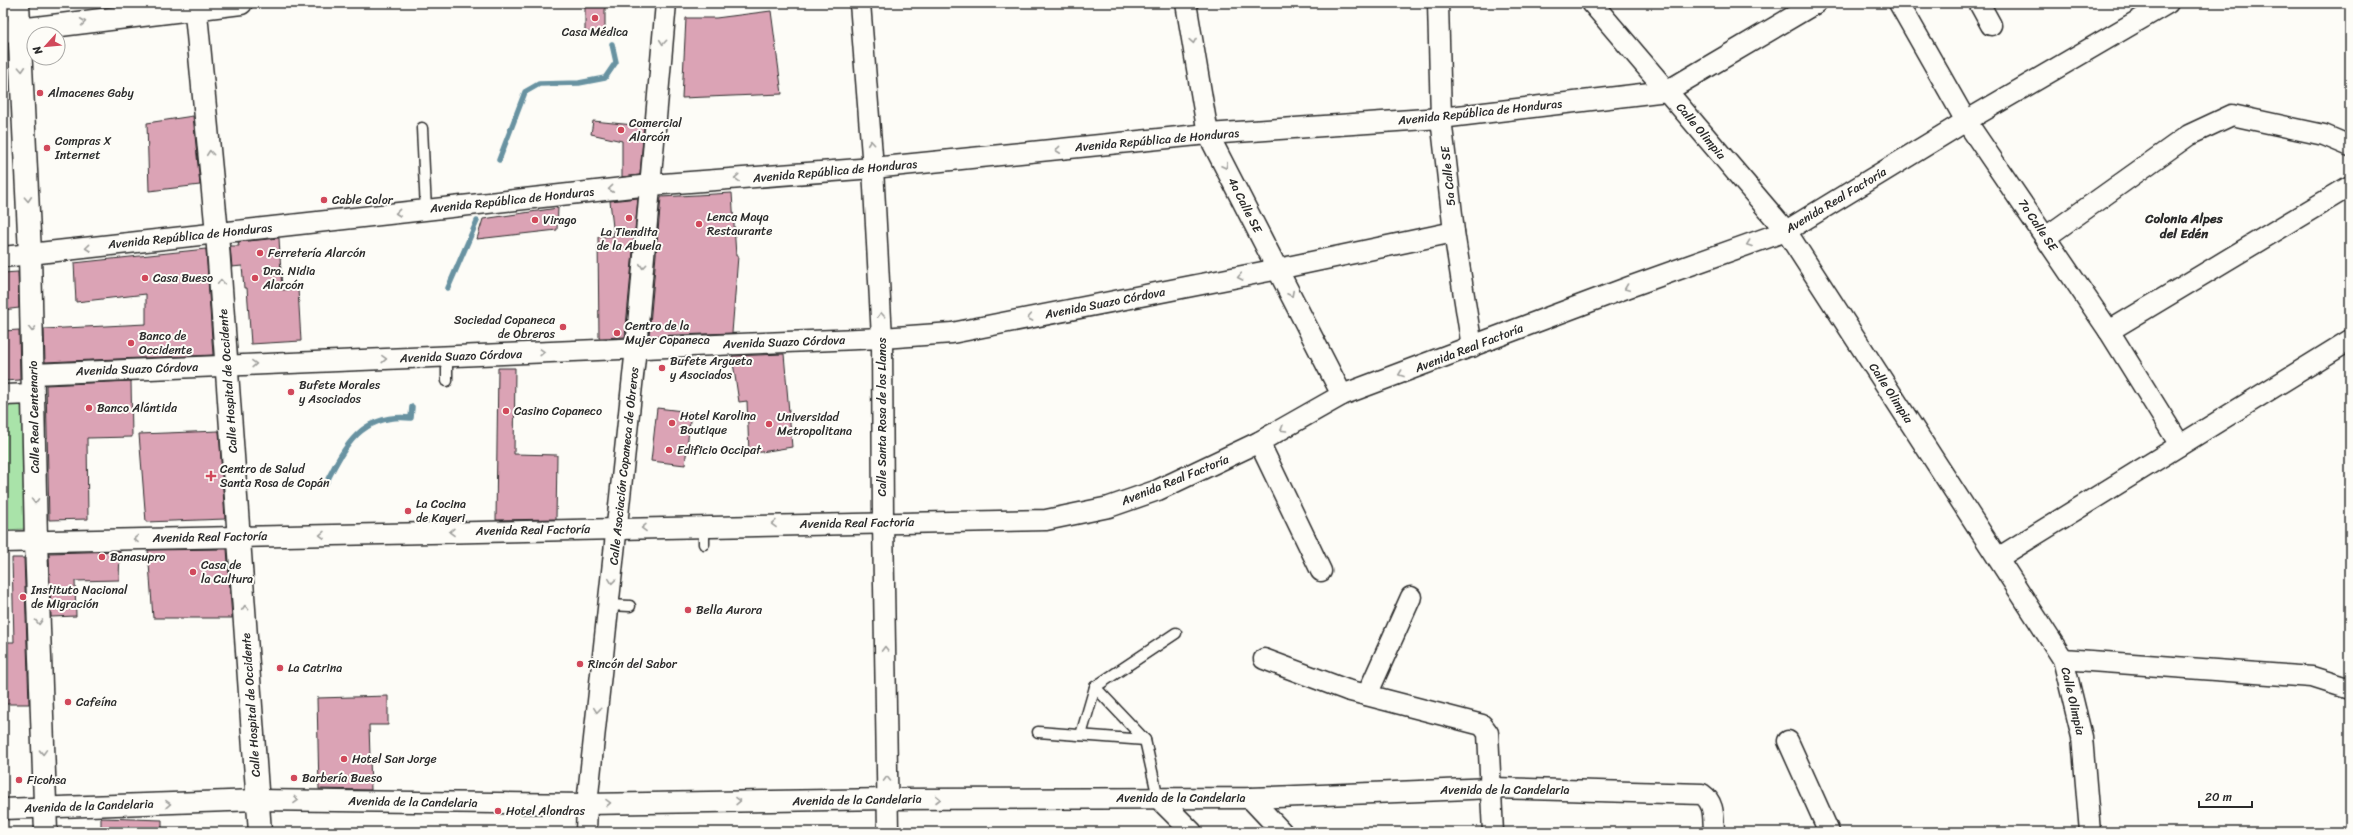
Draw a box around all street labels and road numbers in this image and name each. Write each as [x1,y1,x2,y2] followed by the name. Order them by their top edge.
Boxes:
[1396,92,1563,132] street label: Avenida República de Honduras
[1670,97,1732,165] street label: Calle Olimpia
[1073,122,1240,158] street label: Avenida República de Honduras
[1434,144,1462,207] street label: 5a Calle SE
[751,153,918,189] street label: Avenida República de Honduras
[1780,161,1892,239] street label: Avenida Real Factoría
[1222,173,1269,238] street label: 4a Calle SE
[428,180,595,220] street label: Avenida República de Honduras
[2012,194,2064,257] street label: 7a Calle SE
[106,216,273,256] street label: Avenida República de Honduras
[1042,280,1168,326] street label: Avenida Suazo Córdova
[212,308,244,454] street label: Calle Hospital de Occidente
[1411,317,1527,379] street label: Avenida Real Factoría
[722,329,846,355] street label: Avenida Suazo Córdova
[871,337,893,496] street label: Calle Santa Rosa de los Llanos
[399,343,523,369] street label: Avenida Suazo Córdova
[75,356,199,382] street label: Avenida Suazo Córdova
[1863,358,1920,429] street label: Calle Olimpia
[22,360,46,474] street label: Calle Real Centenario
[603,365,645,566] street label: Calle Asociación Copaneca de Obreros
[1117,448,1233,512] street label: Avenida Real Factoría
[799,511,915,535] street label: Avenida Real Factoría
[475,518,591,542] street label: Avenida Real Factoría
[152,525,268,549] street label: Avenida Real Factoría
[235,632,267,778] street label: Calle Hospital de Occidente
[2055,665,2092,738] street label: Calle Olimpia
[1439,779,1570,801] street label: Avenida de la Candelaria
[1115,787,1246,809] street label: Avenida de la Candelaria
[791,788,922,812] street label: Avenida de la Candelaria
[347,790,478,814] street label: Avenida de la Candelaria
[23,793,154,819] street label: Avenida de la Candelaria

